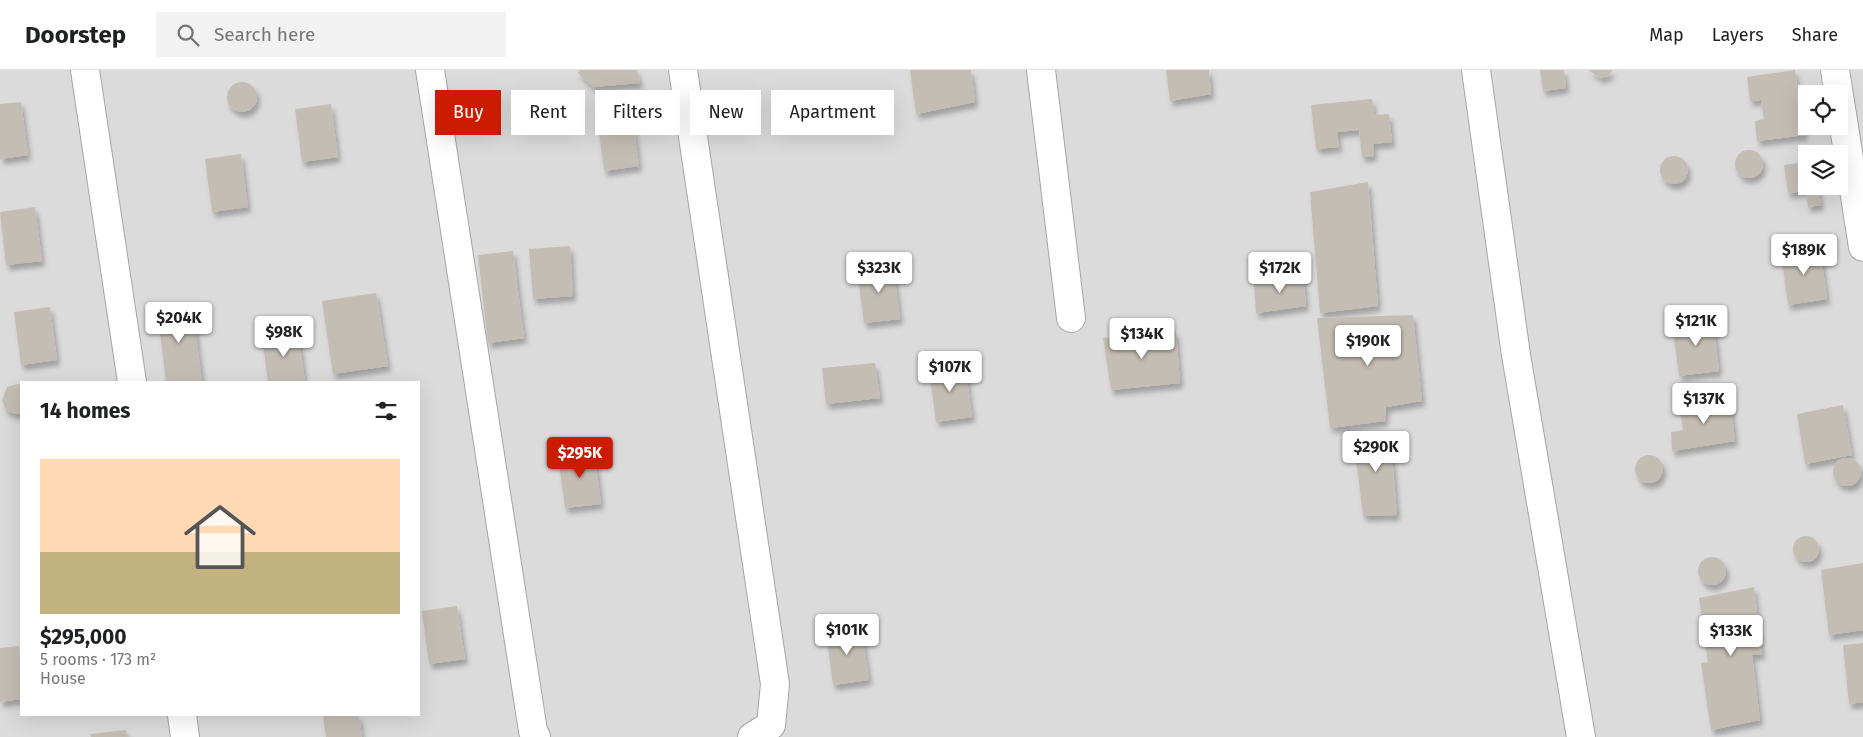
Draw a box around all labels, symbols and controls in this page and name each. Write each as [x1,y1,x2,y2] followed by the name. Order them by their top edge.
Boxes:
[156,12,506,57] search box
[25,21,126,49] text: Doorstep
[174,21,202,49] icon: search
[214,23,315,46] text: Search here
[1649,24,1684,46] text: Map
[1712,24,1764,46] text: Layers
[1792,24,1838,46] text: Share
[1798,85,1848,195] map controls
[1798,85,1848,135] button: locate
[435,90,501,135] chip: Buy
[511,90,585,135] chip: Rent
[595,90,680,135] chip: Filters
[690,90,761,135] chip: New
[771,90,894,135] chip: Apartment
[1798,145,1848,195] button: layers
[1769,234,1839,276] pin: $189K
[1782,240,1826,259] text: $189K
[844,252,914,294] pin: $323K
[1245,252,1315,294] pin: $172K
[857,258,901,277] text: $323K
[1259,258,1301,277] text: $172K
[144,302,214,344] pin: $204K
[1661,304,1731,347] pin: $121K
[156,308,202,327] text: $204K
[1675,311,1717,330] text: $121K
[254,316,314,358] pin: $98K
[1107,318,1177,360] pin: $134K
[266,322,302,341] text: $98K
[1120,324,1164,343] text: $134K
[1333,324,1403,367] pin: $190K
[1346,331,1390,350] text: $190K
[915,350,985,393] pin: $107K
[929,357,971,376] text: $107K
[1669,382,1739,425] pin: $137K
[1683,389,1725,408] text: $137K
[372,397,400,425] icon: filters
[40,398,130,424] text: 14 homes
[1341,430,1411,473] pin: $290K
[545,436,615,479] pin: $295K
[1353,437,1399,456] text: $290K
[558,443,602,462] text: $295K
[175,492,265,582] icon: home
[812,614,882,656] pin: $101K
[1696,614,1766,657] pin: $133K
[826,620,868,639] text: $101K
[1710,621,1752,640] text: $133K
[40,624,127,650] text: $295,000
[40,650,156,669] text: 5 rooms · 173 m²
[40,669,86,688] text: House

